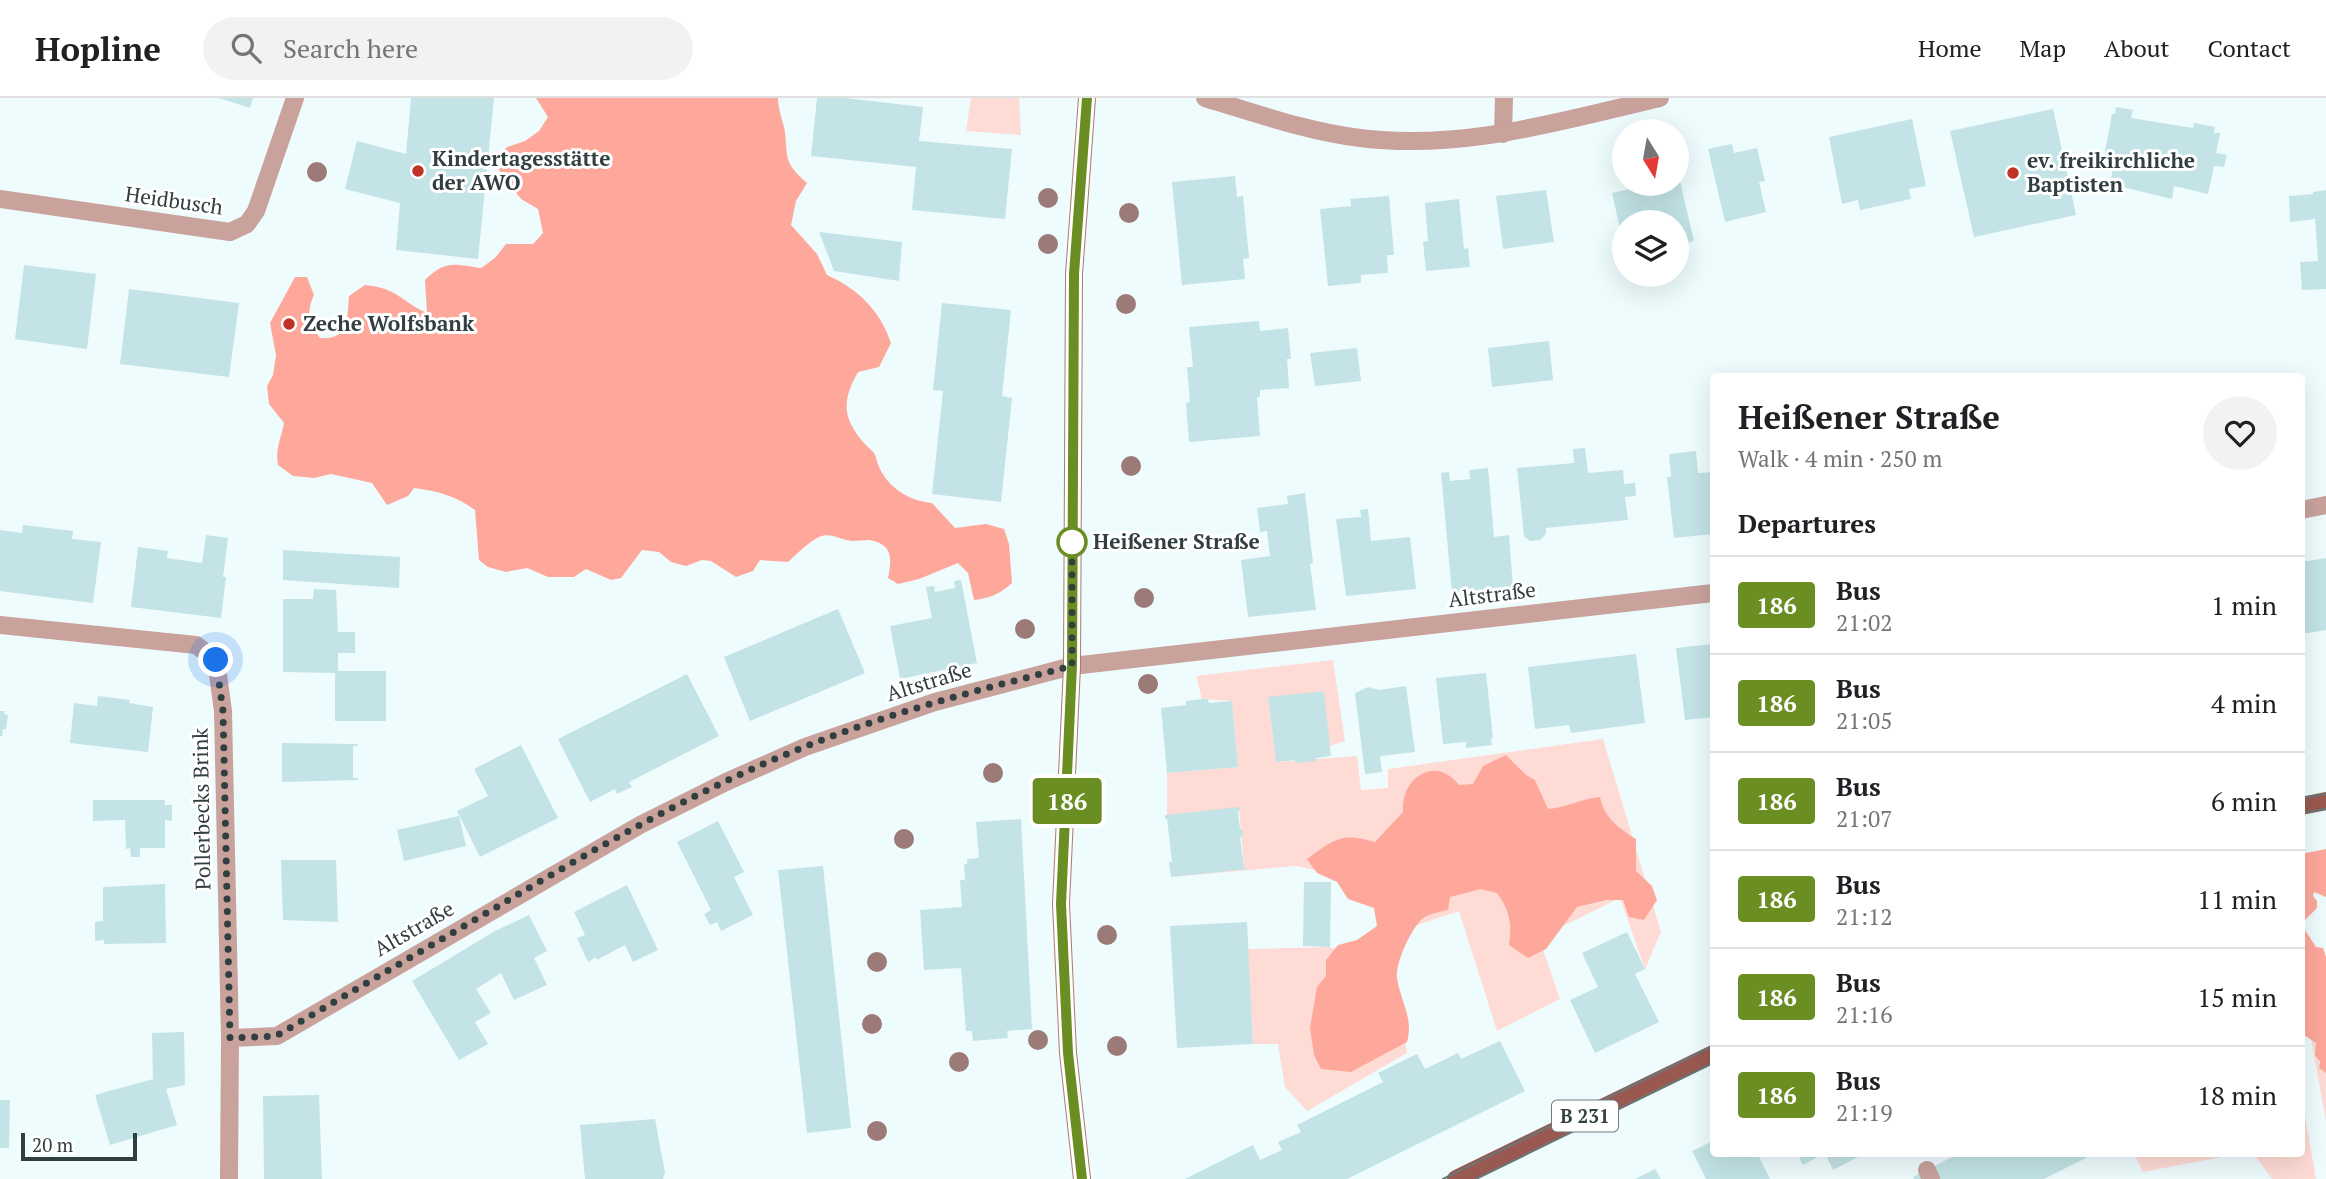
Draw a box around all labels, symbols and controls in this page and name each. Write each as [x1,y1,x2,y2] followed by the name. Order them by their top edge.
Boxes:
[203,17,693,80] search box
[35,27,161,70] text: Hopline
[227,29,265,67] icon: search
[283,31,418,65] text: Search here
[1918,32,1982,64] text: Home
[2020,32,2066,64] text: Map
[2104,32,2170,64] text: About
[2208,32,2291,64] text: Contact
[1612,119,1689,196] north arrow
[1612,119,1689,287] map controls
[432,144,610,196] place label: Kindertagesstätte der AWO
[2027,146,2195,198] place label: ev. freikirchliche Baptisten
[410,163,426,179] marker: Kindertagesstätte der AWO
[2005,165,2021,181] marker: ev. freikirchliche Baptisten
[123,179,225,221] street label: Heidbusch
[1612,210,1689,287] button: layers
[303,309,475,337] place label: Zeche Wolfsbank
[281,316,297,332] marker: Zeche Wolfsbank
[1738,395,2000,438] text: Heißener Straße
[2203,396,2277,470] button: heart
[1738,443,1942,474] text: Walk · 4 min · 250 m
[1738,506,1876,540] text: Departures
[1057,527,1087,557] marker: Heißener Straße
[1093,527,1260,555] place label: Heißener Straße
[1836,573,1881,607] text: Bus
[1447,575,1537,613] street label: Altstraße
[2211,588,2277,622] text: 1 min
[1756,589,1797,621] text: 186
[1836,607,1893,638] text: 21:02
[198,642,233,677] your location
[883,655,975,707] street label: Altstraße
[1836,671,1881,705] text: Bus
[2211,686,2277,720] text: 4 min
[1756,687,1797,719] text: 186
[1836,705,1893,736] text: 21:05
[186,728,216,890] street label: Pollerbecks Brink
[1836,769,1881,803] text: Bus
[1027,778,1107,824] line badge: 186
[2211,784,2277,818] text: 6 min
[1047,785,1087,817] text: 186
[1756,785,1797,817] text: 186
[1836,803,1893,834] text: 21:07
[1836,867,1881,901] text: Bus
[2197,882,2277,916] text: 11 min
[1756,883,1797,915] text: 186
[368,894,459,962] street label: Altstraße
[1836,901,1893,932] text: 21:12
[1836,965,1881,999] text: Bus
[2197,980,2277,1014] text: 15 min
[1756,981,1797,1013] text: 186
[1836,999,1893,1030] text: 21:16
[1836,1063,1881,1097] text: Bus
[2197,1078,2277,1112] text: 18 min
[1756,1079,1797,1111] text: 186
[1836,1097,1893,1128] text: 21:19
[1552,1100,1618,1132] road number: B 231
[21,1130,136,1162] scale bar
[32,1132,73,1157] text: 20 m

